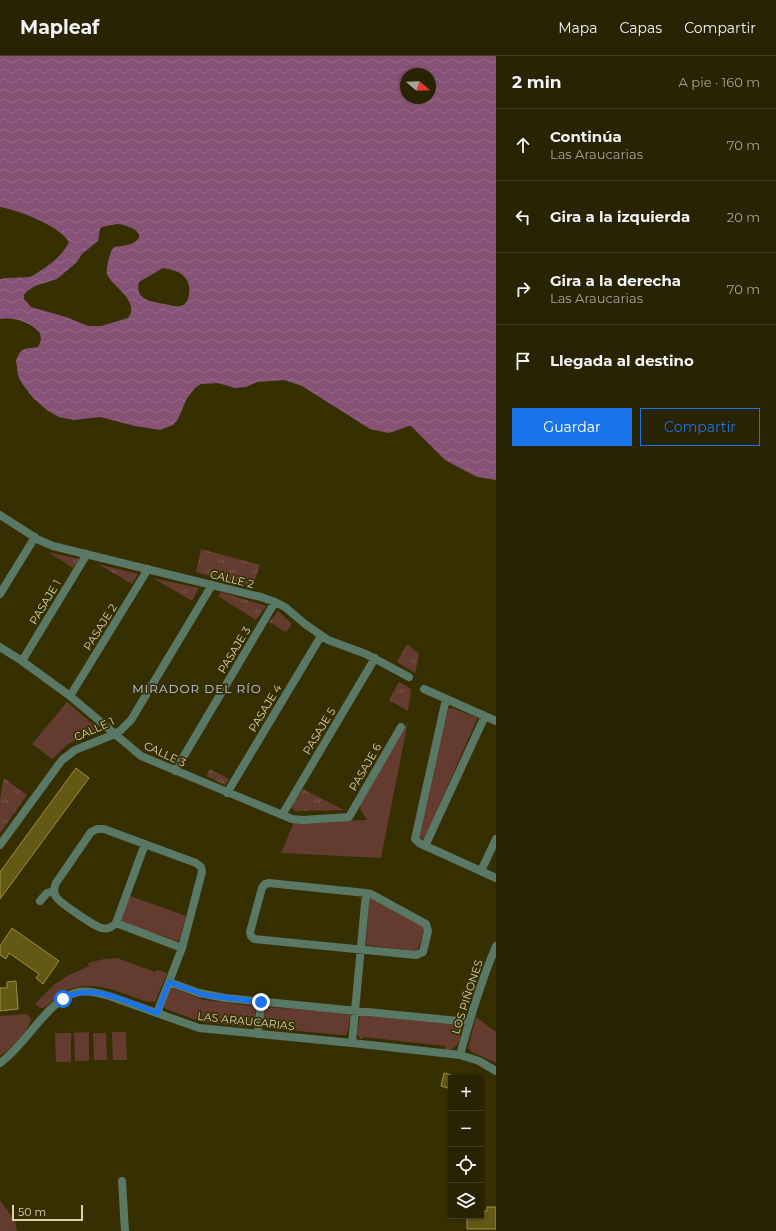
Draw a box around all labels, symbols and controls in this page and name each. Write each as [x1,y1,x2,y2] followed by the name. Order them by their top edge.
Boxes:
[20,16,99,39] text: Mapleaf
[558,19,598,37] text: Mapa
[620,19,662,37] text: Capas
[684,19,756,37] text: Compartir
[400,68,436,104] north arrow
[512,72,562,92] text: 2 min
[679,74,760,90] text: A pie · 160 m
[550,127,622,146] text: Continúa
[512,134,534,156] icon: ahead
[727,137,760,153] text: 70 m
[550,146,643,162] text: Las Araucarias
[512,206,534,228] icon: left
[550,207,690,226] text: Gira a la izquierda
[727,209,760,225] text: 20 m
[550,271,681,290] text: Gira a la derecha
[512,278,534,300] icon: right
[727,281,760,297] text: 70 m
[550,290,643,306] text: Las Araucarias
[512,350,534,372] icon: arrive
[550,351,694,370] text: Llegada al destino
[512,408,632,446] button: Guardar
[640,408,760,446] button: Compartir
[208,567,256,591] street label: CALLE 2
[26,577,64,627] street label: PASAJE 1
[80,601,120,653] street label: PASAJE 2
[215,624,253,676] street label: PASAJE 3
[132,681,262,696] district label: MIRADOR DEL RÍO
[245,681,285,734] street label: PASAJE 4
[300,705,338,757] street label: PASAJE 5
[72,714,116,744] street label: CALLE 1
[142,738,188,770] street label: CALLE 3
[346,740,384,793] street label: PASAJE 6
[448,958,486,1036] street label: LOS PIÑONES
[54,990,72,1008] route start
[252,993,270,1011] route end
[197,1009,296,1033] street label: LAS ARAUCARIAS
[448,1075,484,1219] map controls
[448,1075,484,1111] button: +
[448,1111,484,1147] button: −
[448,1147,484,1183] button: locate
[448,1183,484,1219] button: layers
[12,1203,83,1222] scale bar
[18,1205,46,1219] text: 50 m

